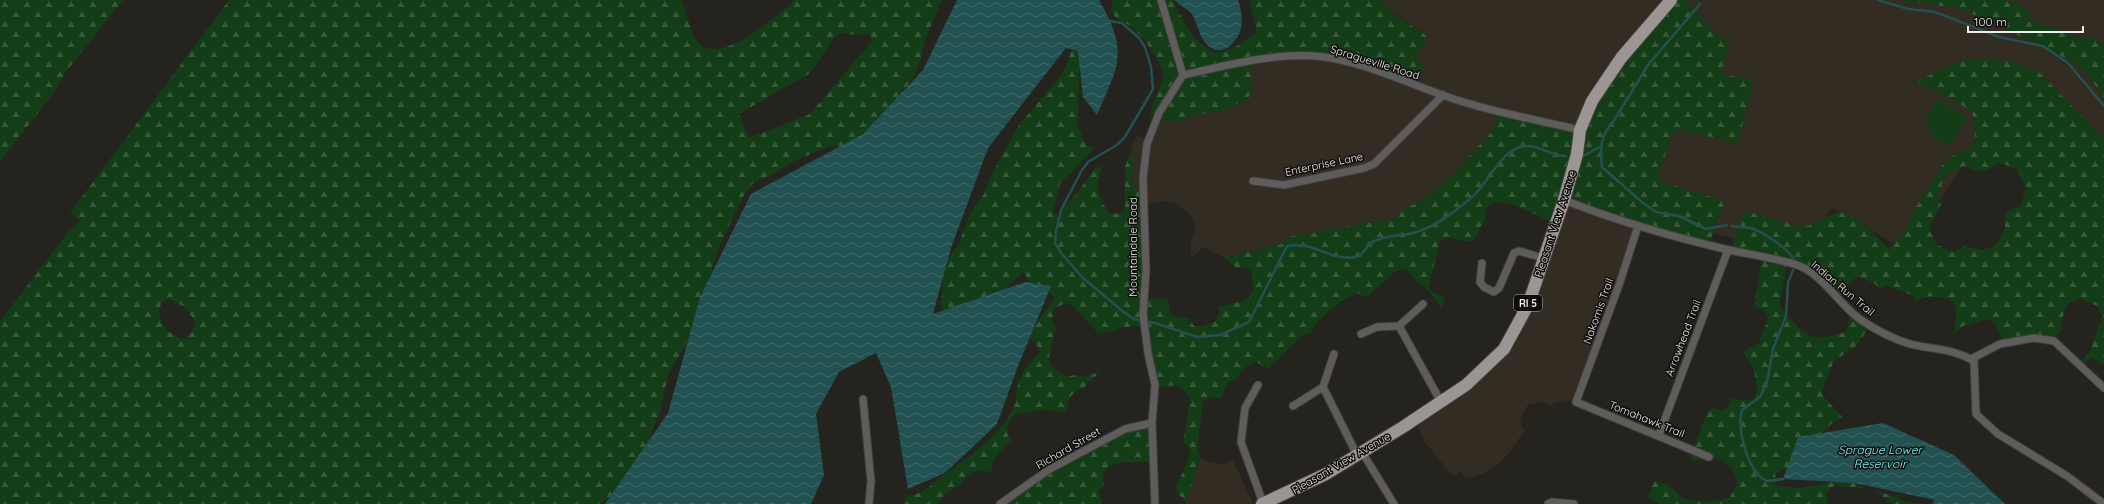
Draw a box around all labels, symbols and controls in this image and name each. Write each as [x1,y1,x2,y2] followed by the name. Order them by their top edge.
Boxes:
[1968,8,2083,34] scale bar
[1974,14,2007,29] text: 100 m
[1329,42,1421,82] street label: Spragueville Road
[1284,149,1364,179] street label: Enterprise Lane
[1531,169,1579,279] street label: Pleasant View Avenue
[1126,197,1140,297] street label: Mountaindale Road
[1808,257,1878,319] street label: Indian Run Trail
[1580,276,1616,346] street label: Nakomis Trail
[1514,295,1542,311] road number: RI 5
[1662,298,1704,378] street label: Arrowhead Trail
[1607,397,1687,441] street label: Tomahawk Trail
[1033,424,1103,472] street label: Richard Street
[1289,429,1393,497] street label: Pleasant View Avenue
[1838,442,1923,471] water label: Sprague Lower Reservoir

